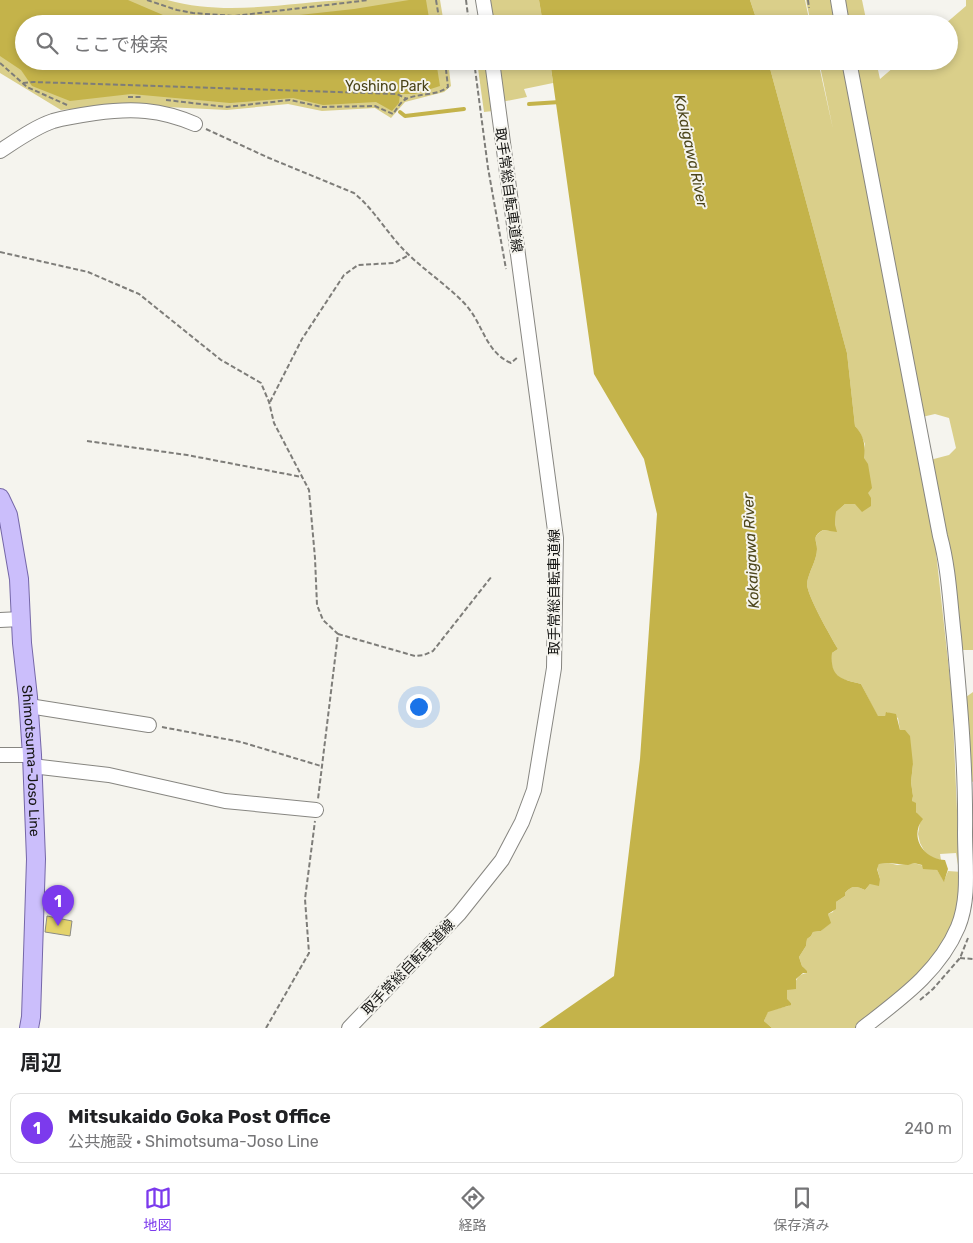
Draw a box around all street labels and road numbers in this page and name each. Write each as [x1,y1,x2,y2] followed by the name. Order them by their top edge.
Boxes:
[491,126,526,254] street label: 取手常総自転車道線
[546,529,563,655] street label: 取手常総自転車道線
[18,684,43,837] street label: Shimotsuma-Joso Line
[358,916,458,1019] street label: 取手常総自転車道線

